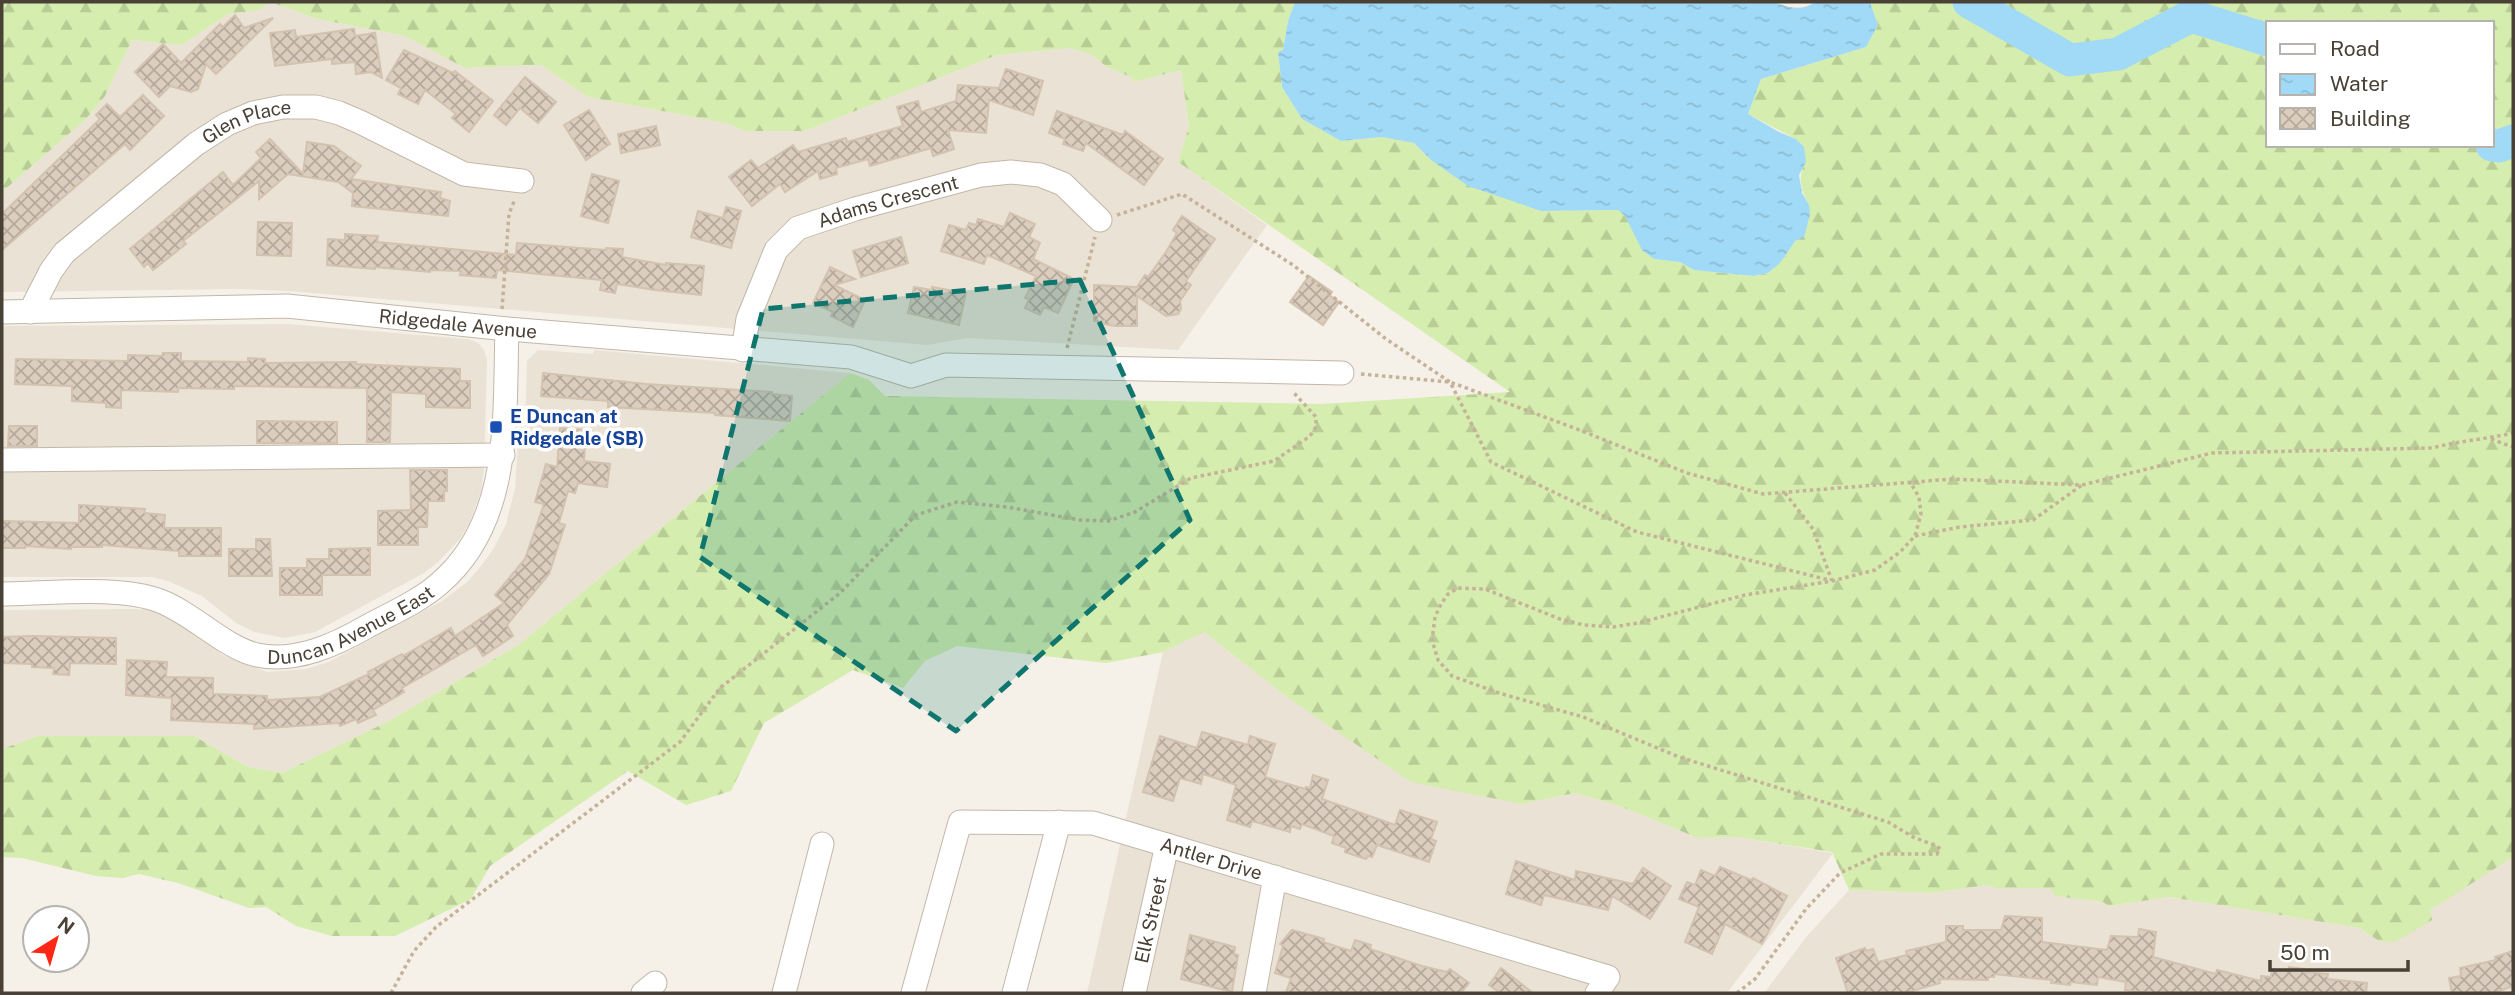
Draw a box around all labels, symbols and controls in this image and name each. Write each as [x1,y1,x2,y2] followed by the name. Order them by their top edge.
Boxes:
[2266,21,2494,147] legend
[2330,36,2380,61] text: Road
[2330,71,2388,96] text: Water
[198,96,291,148] street label: Glen Place
[2330,106,2411,131] text: Building
[815,171,961,232] street label: Adams Crescent
[378,305,538,342] street label: Ridgedale Avenue
[510,405,644,449] place label: E Duncan at Ridgedale (SB)
[488,419,504,435] marker: E Duncan at Ridgedale (SB)
[267,581,438,668] street label: Duncan Avenue East
[1158,833,1265,884] street label: Antler Drive
[1130,874,1171,965] street label: Elk Street
[21,904,91,974] north arrow
[54,912,79,939] text: N
[2270,928,2408,972] scale bar
[2280,940,2330,965] text: 50 m

